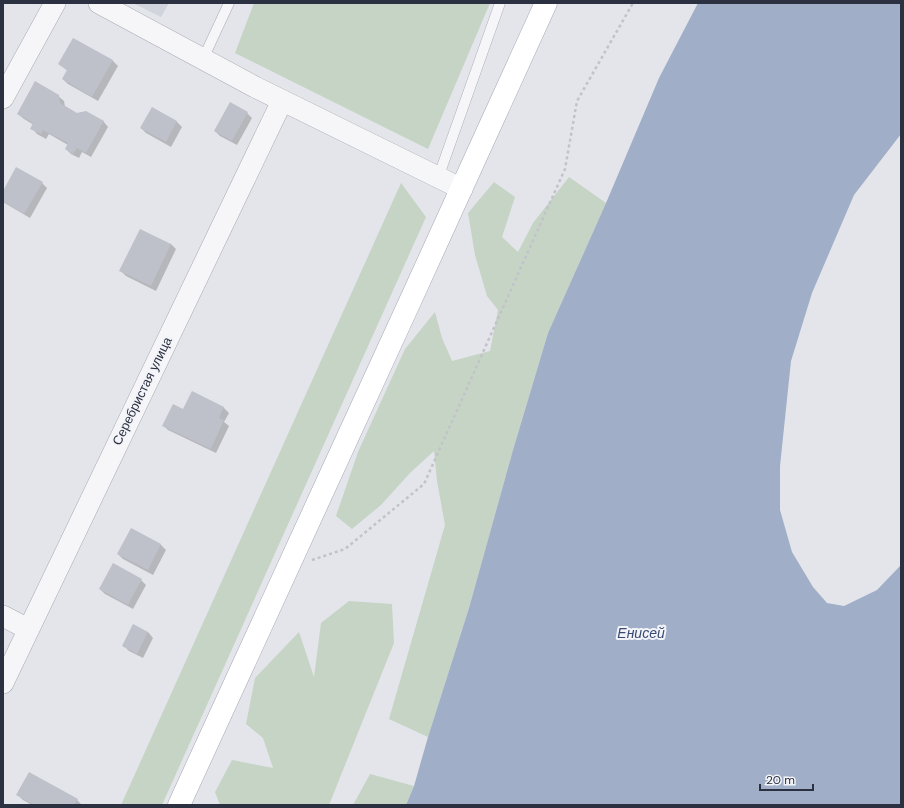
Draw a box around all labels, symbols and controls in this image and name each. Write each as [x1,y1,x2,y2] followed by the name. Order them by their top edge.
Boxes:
[108,333,176,448] street label: Серебристая улица
[617,624,665,642] water label: Енисей
[760,766,813,792] scale bar
[766,772,795,788] text: 20 m

